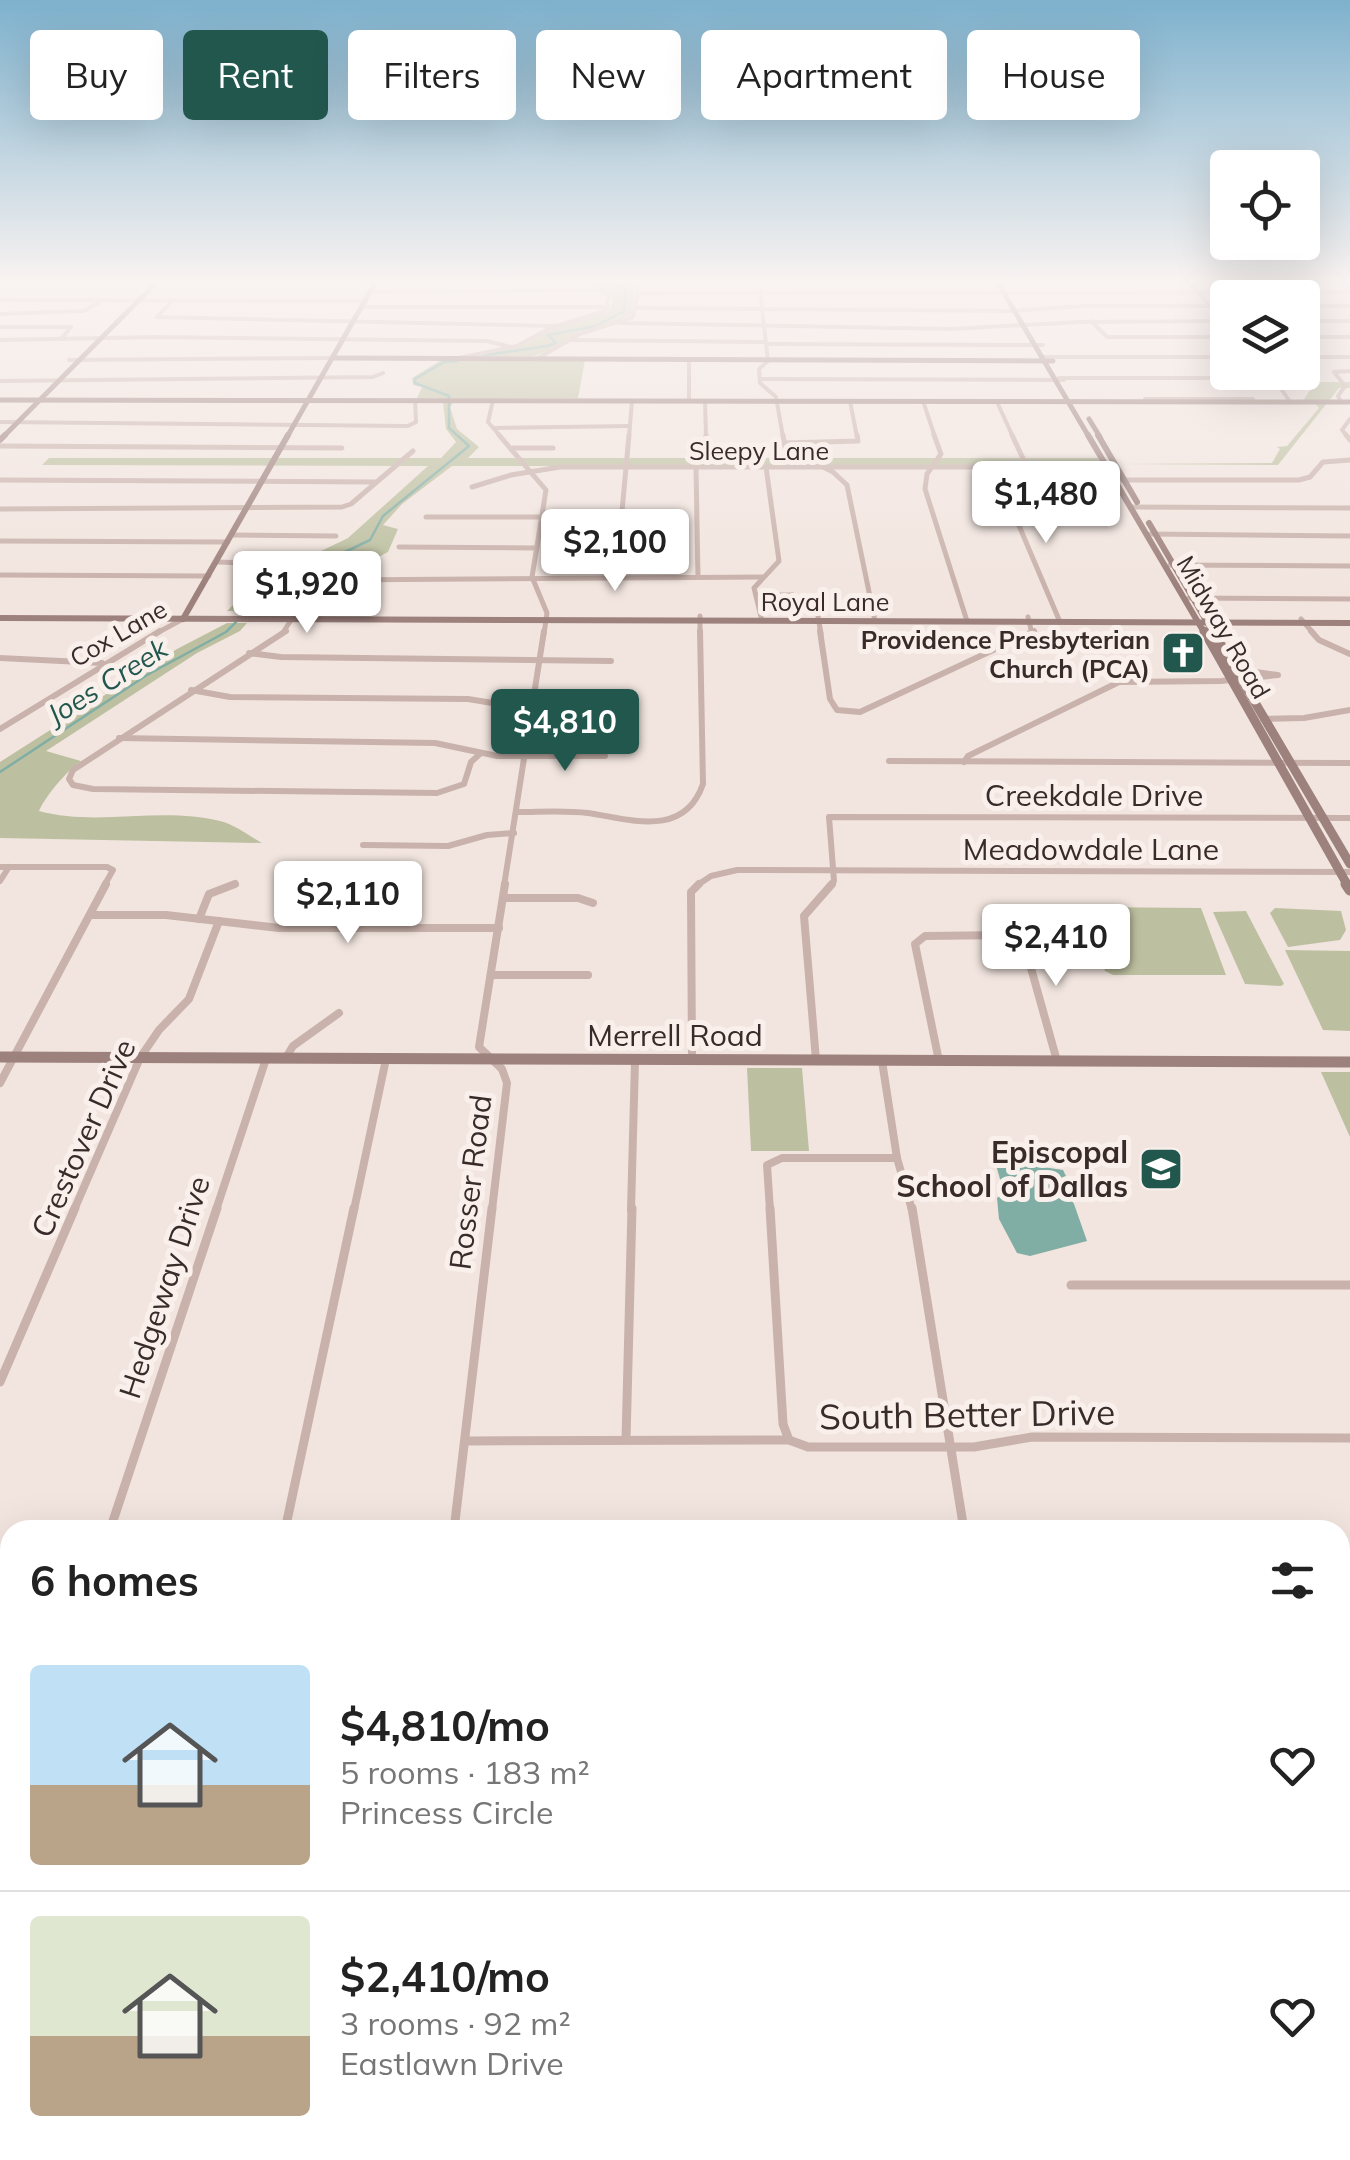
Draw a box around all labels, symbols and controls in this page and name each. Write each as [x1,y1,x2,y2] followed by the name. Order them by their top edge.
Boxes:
[30,30,163,120] chip: Buy
[183,30,328,120] chip: Rent
[348,30,516,120] chip: Filters
[536,30,681,120] chip: New
[701,30,947,120] chip: Apartment
[967,30,1140,120] chip: House
[1210,150,1320,390] map controls
[1210,150,1320,260] button: locate
[1210,280,1320,390] button: layers
[689,435,829,466] street label: Sleepy Lane
[965,461,1127,546] pin: $1,480
[994,473,1098,513] text: $1,480
[534,509,696,594] pin: $2,100
[563,521,667,561] text: $2,100
[1171,550,1277,704] street label: Midway Road
[226,551,388,636] pin: $1,920
[255,563,359,603] text: $1,920
[761,586,889,617] street label: Royal Lane
[64,593,172,673] street label: Cox Lane
[861,624,1150,684] place label: Providence Presbyterian Church (PCA)
[39,629,175,733] water label: Joes Creek
[1160,630,1206,676] church icon: Providence Presbyterian Church (PCA)
[484,689,646,774] pin: $4,810
[513,701,617,741] text: $4,810
[985,776,1203,814] street label: Creekdale Drive
[963,830,1219,868] street label: Meadowdale Lane
[267,861,429,946] pin: $2,110
[296,873,400,913] text: $2,110
[975,904,1137,989] pin: $2,410
[1004,916,1108,956] text: $2,410
[587,1016,763,1054] street label: Merrell Road
[22,1033,144,1243] street label: Crestover Drive
[440,1092,500,1272] street label: Rosser Road
[896,1133,1128,1205] place label: Episcopal School of Dallas
[1138,1146,1184,1192] school or university icon: Episcopal School of Dallas
[110,1171,218,1403] street label: Hedgeway Drive
[819,1389,1115,1439] street label: South Better Drive
[1265,1553,1320,1608] icon: filters
[30,1554,199,1607] text: 6 homes
[340,1699,550,1752] text: $4,810/mo
[110,1705,230,1825] icon: home
[1265,1738,1320,1793] icon: heart
[340,1752,590,1792] text: 5 rooms · 183 m²
[340,1792,553,1832] text: Princess Circle
[340,1950,550,2003] text: $2,410/mo
[110,1956,230,2076] icon: home
[1265,1989,1320,2044] icon: heart
[340,2003,571,2043] text: 3 rooms · 92 m²
[340,2043,564,2083] text: Eastlawn Drive

